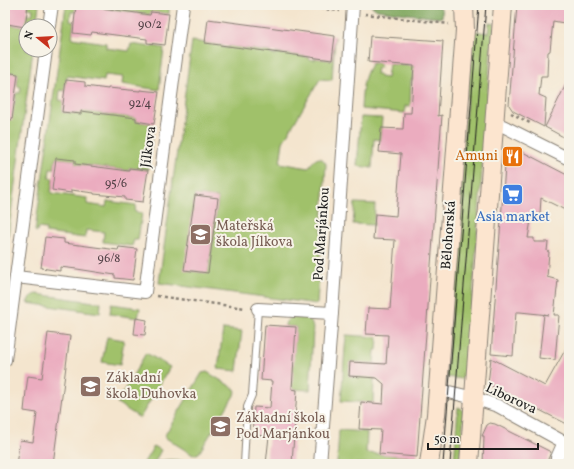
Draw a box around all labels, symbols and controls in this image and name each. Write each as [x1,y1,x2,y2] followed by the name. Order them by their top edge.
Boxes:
[138,17,162,33] house number: 90/2
[18,18,58,58] north arrow
[22,29,38,41] text: N
[129,96,151,112] house number: 92/4
[137,125,161,169] street label: Jílkova
[500,143,526,169] restaurant icon: Amuni
[455,147,498,166] place label: Amuni
[105,176,127,192] house number: 95/6
[500,182,526,208] supermarket icon: Asia market
[309,186,335,282] street label: Pod Marjánkou
[437,200,461,270] street label: Bělohorská
[476,208,550,227] place label: Asia market
[216,217,293,252] place label: Mateřská škola Jílkova
[188,221,214,247] school or university icon: Mateřská škola Jílkova
[98,251,120,267] house number: 96/8
[106,369,196,404] place label: Základní škola Duhovka
[78,373,104,399] school or university icon: Základní škola Duhovka
[482,379,540,419] street label: Liborova
[236,409,330,444] place label: Základní škola Pod Marjánkou
[207,413,233,439] school or university icon: Základní škola Pod Marjánkou
[428,425,538,451] scale bar
[434,432,460,448] text: 50 m

